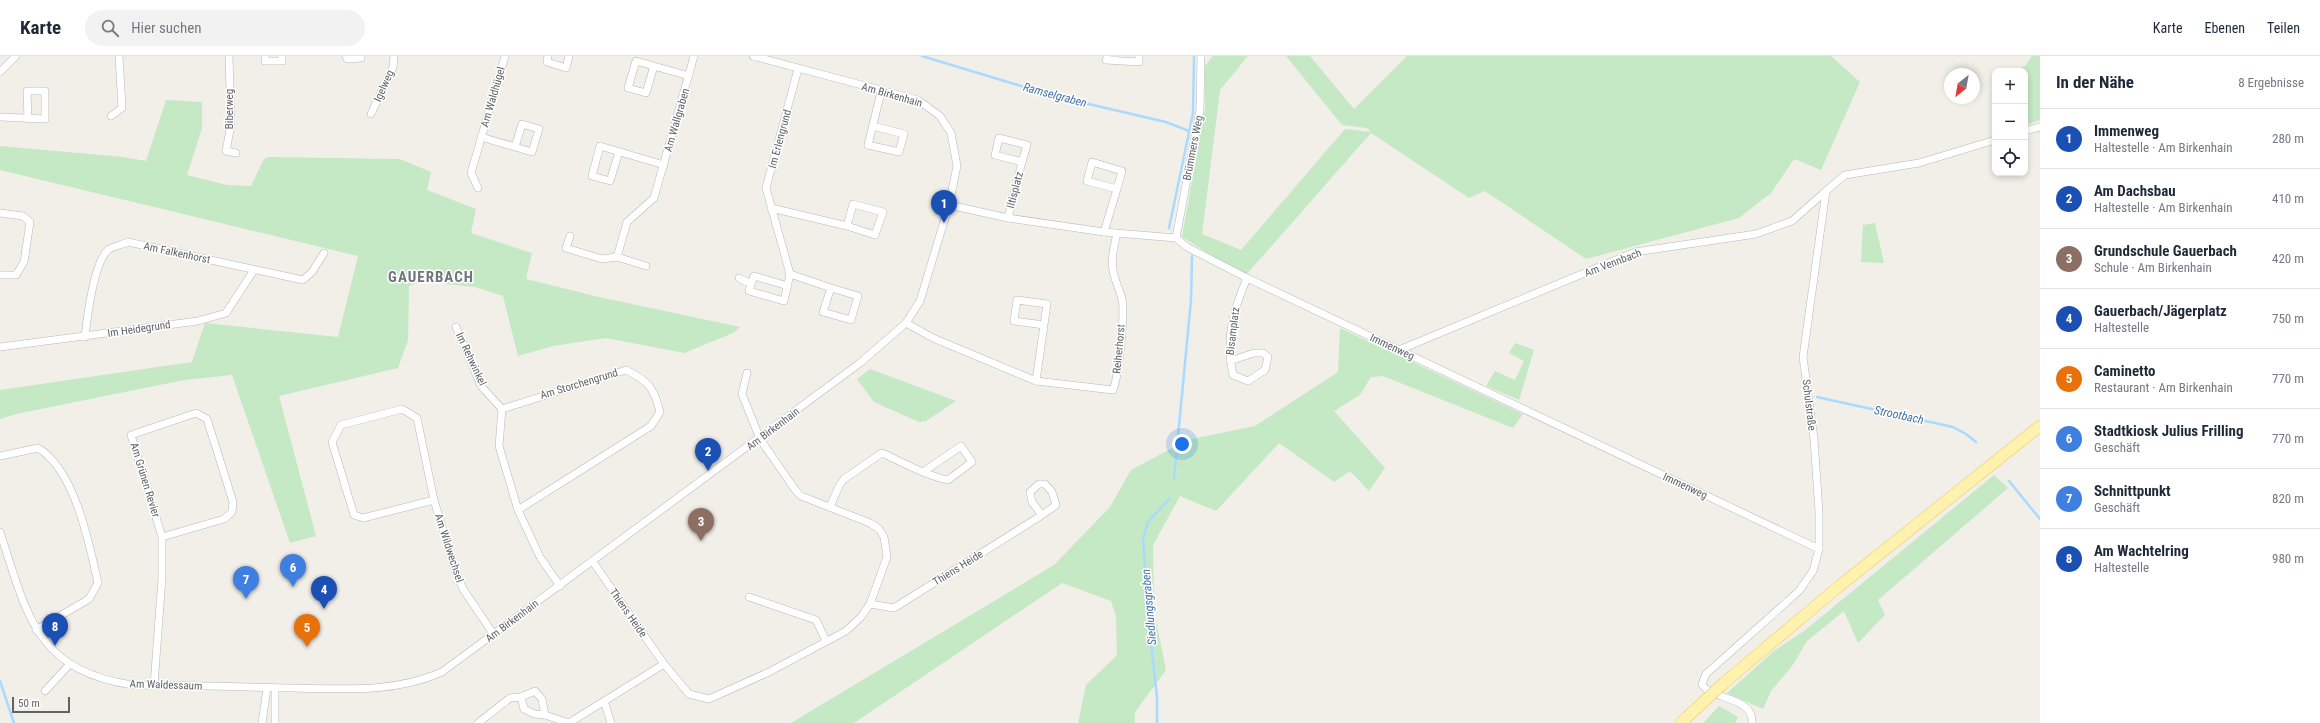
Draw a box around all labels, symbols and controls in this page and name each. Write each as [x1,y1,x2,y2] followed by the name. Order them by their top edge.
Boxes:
[85,10,365,46] search box
[20,16,61,39] text: Karte
[99,17,121,39] icon: search
[131,19,202,37] text: Hier suchen
[2153,20,2182,36] text: Karte
[2204,20,2245,36] text: Ebenen
[2267,20,2300,36] text: Teilen
[478,65,508,129] street label: Am Waldhügel
[371,68,397,104] street label: Igelweg
[1944,68,1980,104] north arrow
[1992,68,2028,176] map controls
[1992,68,2028,104] button: +
[2056,72,2134,92] text: In der Nähe
[2238,75,2304,90] text: 8 Ergebnisse
[860,80,924,110] street label: Am Birkenhain
[1022,80,1089,110] water label: Ramselgraben
[662,87,692,153] street label: Am Wallgraben
[223,89,236,129] street label: Biberweg
[1992,104,2028,140] button: −
[766,108,794,170] street label: Im Erlengrund
[1180,114,1206,182] street label: Brümmers Weg
[2094,122,2159,140] text: Immenweg
[2066,131,2072,146] text: 1
[2272,131,2304,146] text: 280 m
[1992,140,2028,176] button: locate
[2094,140,2233,155] text: Haltestelle · Am Birkenhain
[1004,170,1026,210] street label: Iltisplatz
[2094,182,2176,200] text: Am Dachsbau
[931,190,957,223] pin: 1
[2066,191,2072,206] text: 2
[2272,191,2304,206] text: 410 m
[2094,200,2233,215] text: Haltestelle · Am Birkenhain
[142,240,212,266] street label: Am Falkenhorst
[2094,242,2237,260] text: Grundschule Gauerbach
[1583,246,1643,280] street label: Am Vennbach
[2066,251,2072,266] text: 3
[2272,251,2304,266] text: 420 m
[2094,260,2212,275] text: Schule · Am Birkenhain
[388,268,474,286] district label: GAUERBACH
[2094,302,2227,320] text: Gauerbach/Jägerplatz
[1224,306,1242,356] street label: Bisamplatz
[2066,311,2072,326] text: 4
[2272,311,2304,326] text: 750 m
[107,318,171,340] street label: Im Heidegrund
[2094,320,2149,335] text: Haltestelle
[1110,324,1128,374] street label: Reiherhorst
[453,330,489,388] street label: Im Rehwinkel
[1368,331,1416,363] street label: Immenweg
[2094,362,2156,380] text: Caminetto
[539,366,619,402] street label: Am Storchengrund
[2066,371,2072,386] text: 5
[2272,371,2304,386] text: 770 m
[1799,379,1819,431] street label: Schulstraße
[2094,380,2233,395] text: Restaurant · Am Birkenhain
[1873,403,1925,427] water label: Strootbach
[744,405,802,453] street label: Am Birkenhain
[2094,422,2244,440] text: Stadtkiosk Julius Frilling
[2066,431,2072,446] text: 6
[2272,431,2304,446] text: 770 m
[1172,434,1192,454] your location
[695,438,721,471] pin: 2
[2094,440,2140,455] text: Geschäft
[127,441,163,519] street label: Am Grünen Revier
[1661,470,1709,502] street label: Immenweg
[2094,482,2171,500] text: Schnittpunkt
[2066,491,2072,506] text: 7
[2272,491,2304,506] text: 820 m
[2094,500,2140,515] text: Geschäft
[688,508,714,541] pin: 3
[432,512,466,584] street label: Am Wildwechsel
[2094,542,2189,560] text: Am Wachtelring
[931,547,985,589] street label: Thiens Heide
[2066,551,2072,566] text: 8
[2272,551,2304,566] text: 980 m
[280,554,306,587] pin: 6
[2094,560,2149,575] text: Haltestelle
[233,566,259,599] pin: 7
[1139,568,1159,646] water label: Siedlungsgraben
[311,576,337,609] pin: 4
[606,586,650,640] street label: Thiens Heide
[483,597,541,645] street label: Am Birkenhain
[42,613,68,646] pin: 8
[294,614,320,647] pin: 5
[129,677,203,693] street label: Am Waldessaum
[12,695,70,714] scale bar
[18,697,40,710] text: 50 m

